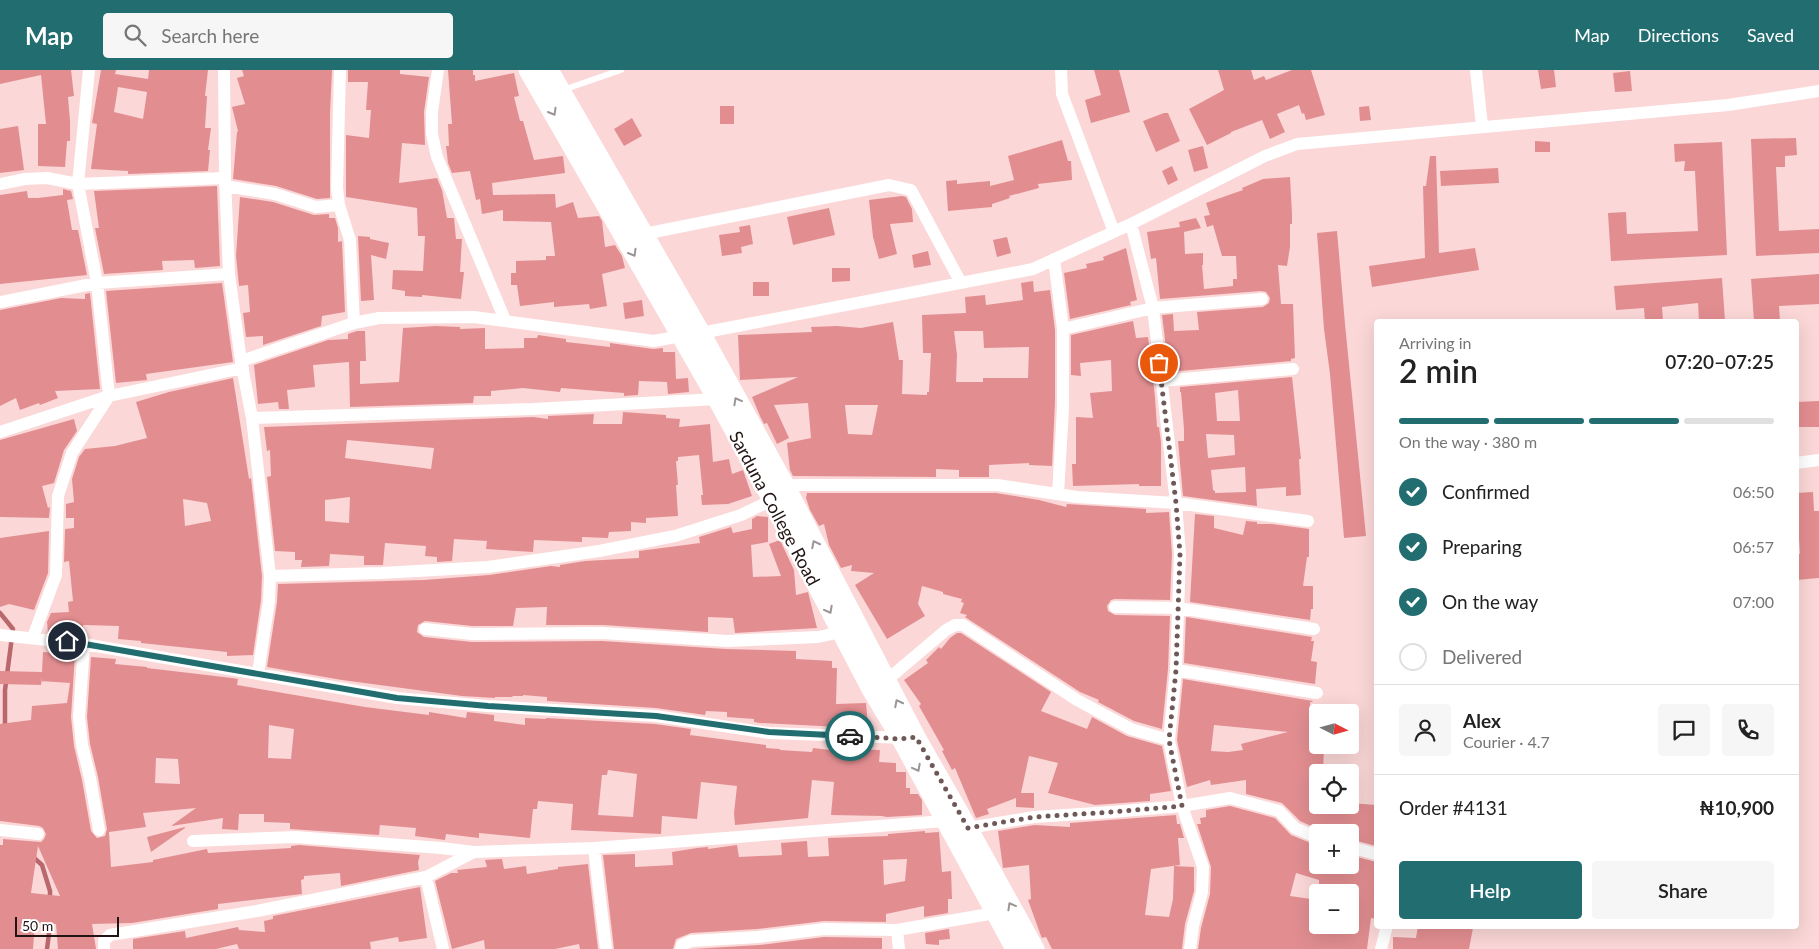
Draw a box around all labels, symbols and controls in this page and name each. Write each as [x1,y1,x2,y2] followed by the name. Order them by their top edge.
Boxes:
[103,13,453,58] search box
[25,21,73,50] text: Map
[121,21,149,49] icon: search
[161,24,259,47] text: Search here
[1574,24,1610,46] text: Map
[1638,24,1719,46] text: Directions
[1747,24,1794,46] text: Saved
[546,107,556,116] one-way arrow
[627,248,637,257] one-way arrow
[1399,333,1472,352] text: Arriving in
[1138,342,1180,384] pin
[1145,349,1173,377] icon: bag
[1665,350,1774,373] text: 07:20–07:25
[1399,351,1478,390] text: 2 min
[734,397,744,406] one-way arrow
[725,427,825,589] street label: Sarduna College Road
[1399,432,1537,451] text: On the way · 380 m
[1399,478,1427,506] icon: check
[1442,480,1530,503] text: Confirmed
[1733,482,1774,501] text: 06:50
[1399,533,1427,561] icon: check
[1442,535,1522,558] text: Preparing
[1733,537,1774,556] text: 06:57
[811,540,821,549] one-way arrow
[1399,588,1427,616] icon: check
[1442,590,1538,613] text: On the way
[1733,592,1774,611] text: 07:00
[823,605,833,614] one-way arrow
[46,620,88,662] pin
[53,627,81,655] icon: home
[1442,645,1522,668] text: Delivered
[894,699,904,708] one-way arrow
[1309,704,1359,754] north arrow
[1309,704,1359,934] map controls
[1399,704,1451,756] button: person
[1658,704,1710,756] button: chat
[1722,704,1774,756] button: phone
[1463,709,1501,732] text: Alex
[825,711,875,761] courier
[836,722,864,750] icon: car
[1463,732,1550,751] text: Courier · 4.7
[910,763,920,772] one-way arrow
[1309,764,1359,814] button: locate
[1399,796,1508,819] text: Order #4131
[1699,796,1774,819] text: ₦10,900
[1309,824,1359,874] button: +
[1399,861,1582,919] button: Help
[1592,861,1774,919] button: Share
[1309,884,1359,934] button: −
[1007,903,1017,912] one-way arrow
[15,914,119,937] scale bar
[22,917,53,934] text: 50 m

